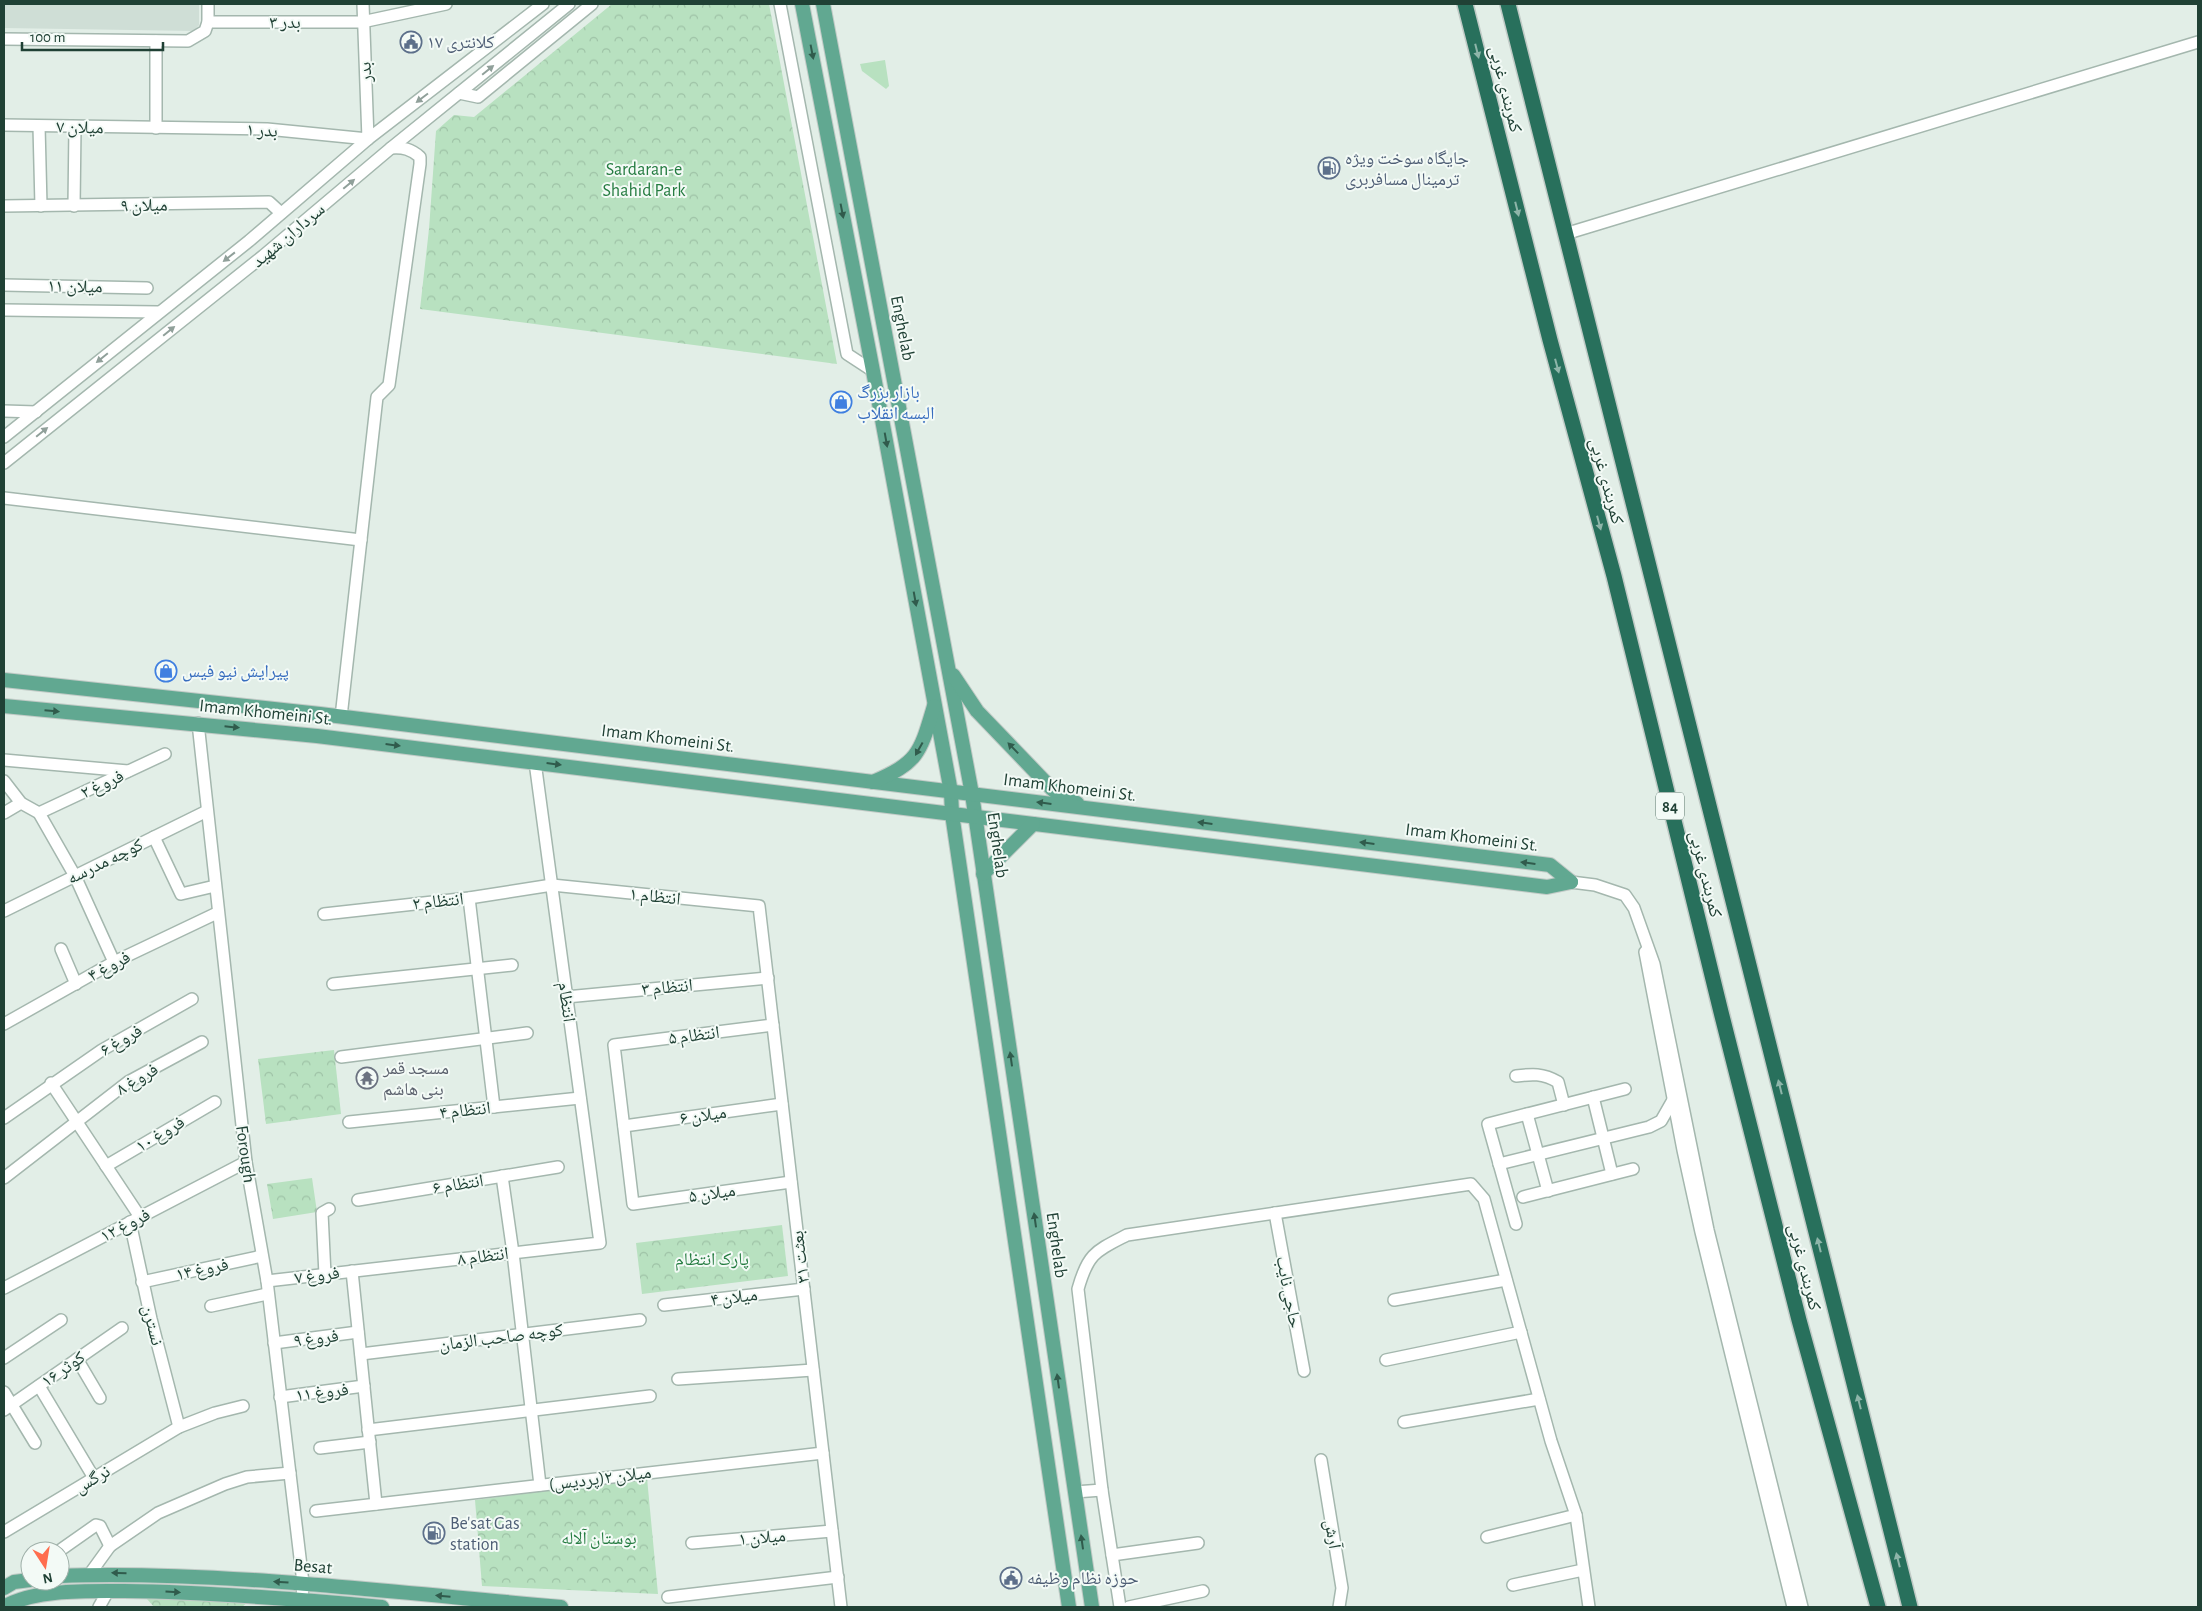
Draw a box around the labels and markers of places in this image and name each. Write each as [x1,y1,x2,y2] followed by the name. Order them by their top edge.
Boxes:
[399,30,423,54] public building icon: کلانتری ۱۷
[427,34,495,53] place label: کلانتری ۱۷
[1345,150,1469,190] place label: جایگاه سوخت ویژه ترمینال مسافربری
[1317,156,1341,180] fuel station icon: جایگاه سوخت ویژه ترمینال مسافربری
[857,384,934,424] place label: بازار بزرگ البسه انقلاب
[829,390,853,414] shop icon: بازار بزرگ البسه انقلاب
[154,659,178,683] shop icon: پیرایش نیو فیس
[182,663,289,682] place label: پیرایش نیو فیس
[382,1060,449,1101] place label: مسجد قمر بنی هاشم
[355,1066,379,1090] temple icon: مسجد قمر بنی هاشم
[450,1515,520,1554] place label: Be'sat Gas station
[422,1521,446,1545] fuel station icon: Be'sat Gas station
[999,1566,1023,1590] public building icon: حوزه نظام وظیفه
[1027,1570,1139,1590] place label: حوزه نظام وظیفه

